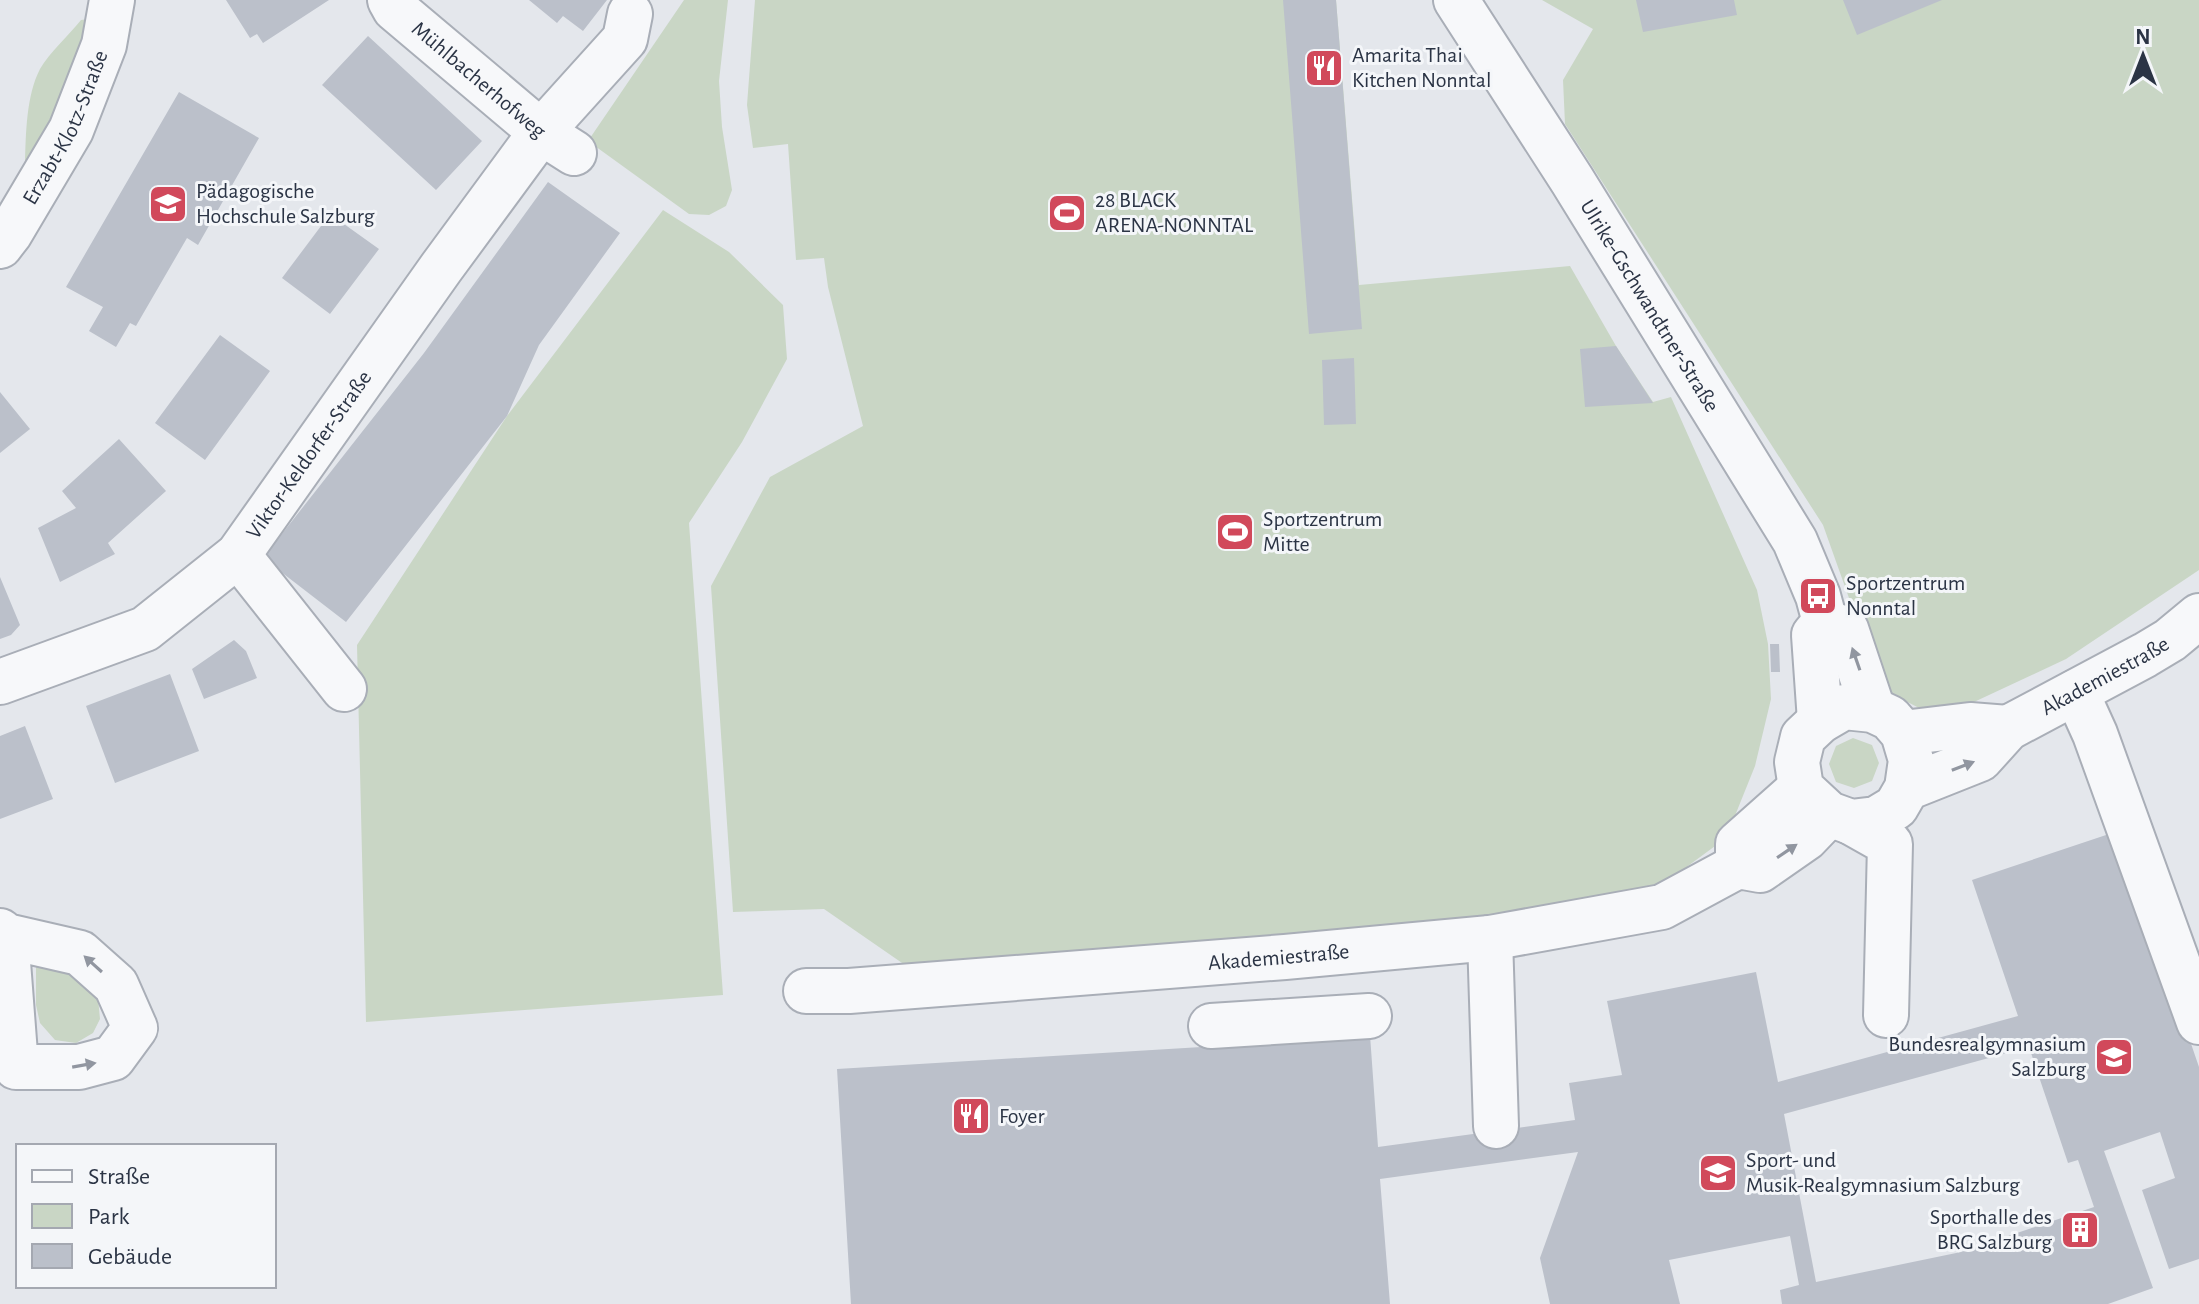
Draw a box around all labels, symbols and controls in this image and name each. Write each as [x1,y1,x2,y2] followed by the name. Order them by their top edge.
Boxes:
[2103,16,2183,96] north arrow
[408,17,550,142] street label: Mühlbacherhofweg
[2135,26,2151,48] text: N
[1352,44,1491,91] place label: Amarita Thai Kitchen Nonntal
[18,47,112,208] street label: Erzabt-Klotz-Straße
[1303,47,1345,89] restaurant icon: Amarita Thai Kitchen Nonntal
[196,180,375,227] place label: Pädagogische Hochschule Salzburg
[147,183,189,225] school or university icon: Pädagogische Hochschule Salzburg
[1095,189,1254,236] place label: 28 BLACK ARENA-NONNTAL
[1046,192,1088,234] sports icon: 28 BLACK ARENA-NONNTAL
[1576,196,1723,416] street label: Ulrike-Gschwandtner-Straße
[242,367,376,543] street label: Viktor-Keldorfer-Straße
[1263,508,1382,555] place label: Sportzentrum Mitte
[1214,511,1256,553] sports icon: Sportzentrum Mitte
[1846,572,1965,619] place label: Sportzentrum Nonntal
[1797,575,1839,617] bus stop icon: Sportzentrum Nonntal
[2038,632,2173,719] street label: Akademiestraße
[1849,647,1861,671] one-way arrow
[1951,759,1975,772] one-way arrow
[1776,844,1798,859] one-way arrow
[1207,940,1350,974] street label: Akademiestraße
[83,956,103,973] one-way arrow
[1888,1033,2086,1080] place label: Bundesrealgymnasium Salzburg
[2093,1036,2135,1078] school or university icon: Bundesrealgymnasium Salzburg
[71,1058,96,1070] one-way arrow
[950,1095,992,1137] restaurant icon: Foyer
[999,1105,1045,1127] place label: Foyer
[16,1144,276,1288] legend
[1746,1149,2020,1196] place label: Sport- und Musik-Realgymnasium Salzburg
[1697,1152,1739,1194] school or university icon: Sport- und Musik-Realgymnasium Salzburg
[88,1165,150,1189] text: Straße
[88,1205,129,1229] text: Park
[1930,1206,2052,1253] place label: Sporthalle des BRG Salzburg
[2059,1209,2101,1251] building icon: Sporthalle des BRG Salzburg
[88,1245,172,1269] text: Gebäude

